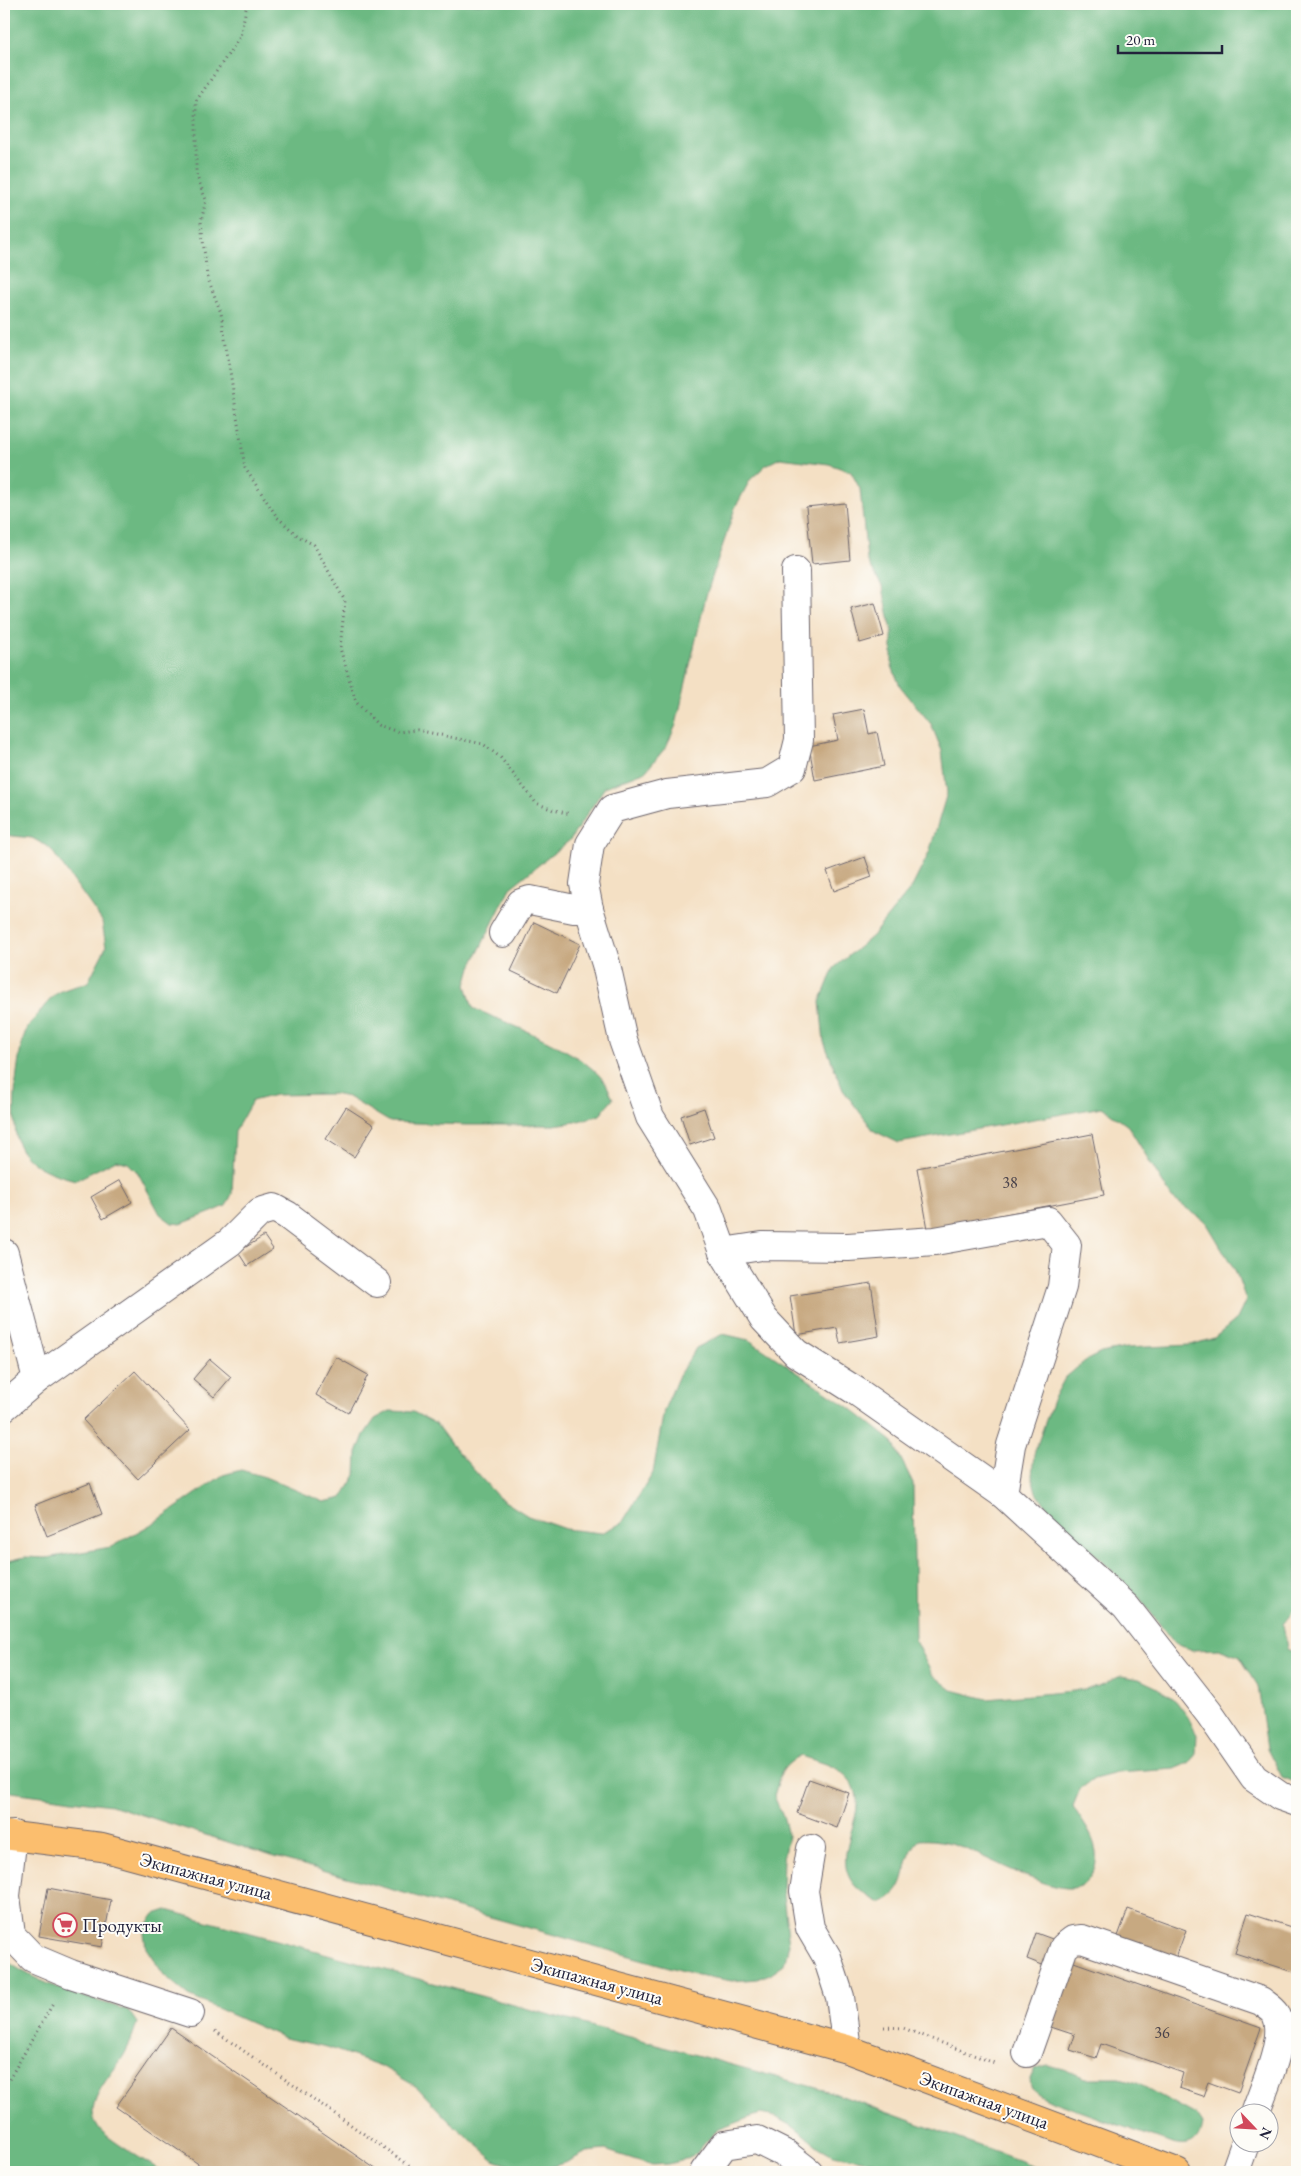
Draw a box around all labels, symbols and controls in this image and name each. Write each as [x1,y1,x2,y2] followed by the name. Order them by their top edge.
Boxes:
[1118,22,1222,54] scale bar
[1126,30,1155,49] text: 20 m
[1002,1172,1018,1193] house number: 38
[137,1846,275,1906] street label: Экипажная улица
[52,1912,78,1938] supermarket icon: Продукты
[82,1913,162,1938] place label: Продукты
[528,1951,666,2011] street label: Экипажная улица
[1154,2022,1170,2043] house number: 36
[916,2065,1052,2135] street label: Экипажная улица
[1228,2104,1278,2154] north arrow
[1255,2125,1276,2143] text: N

